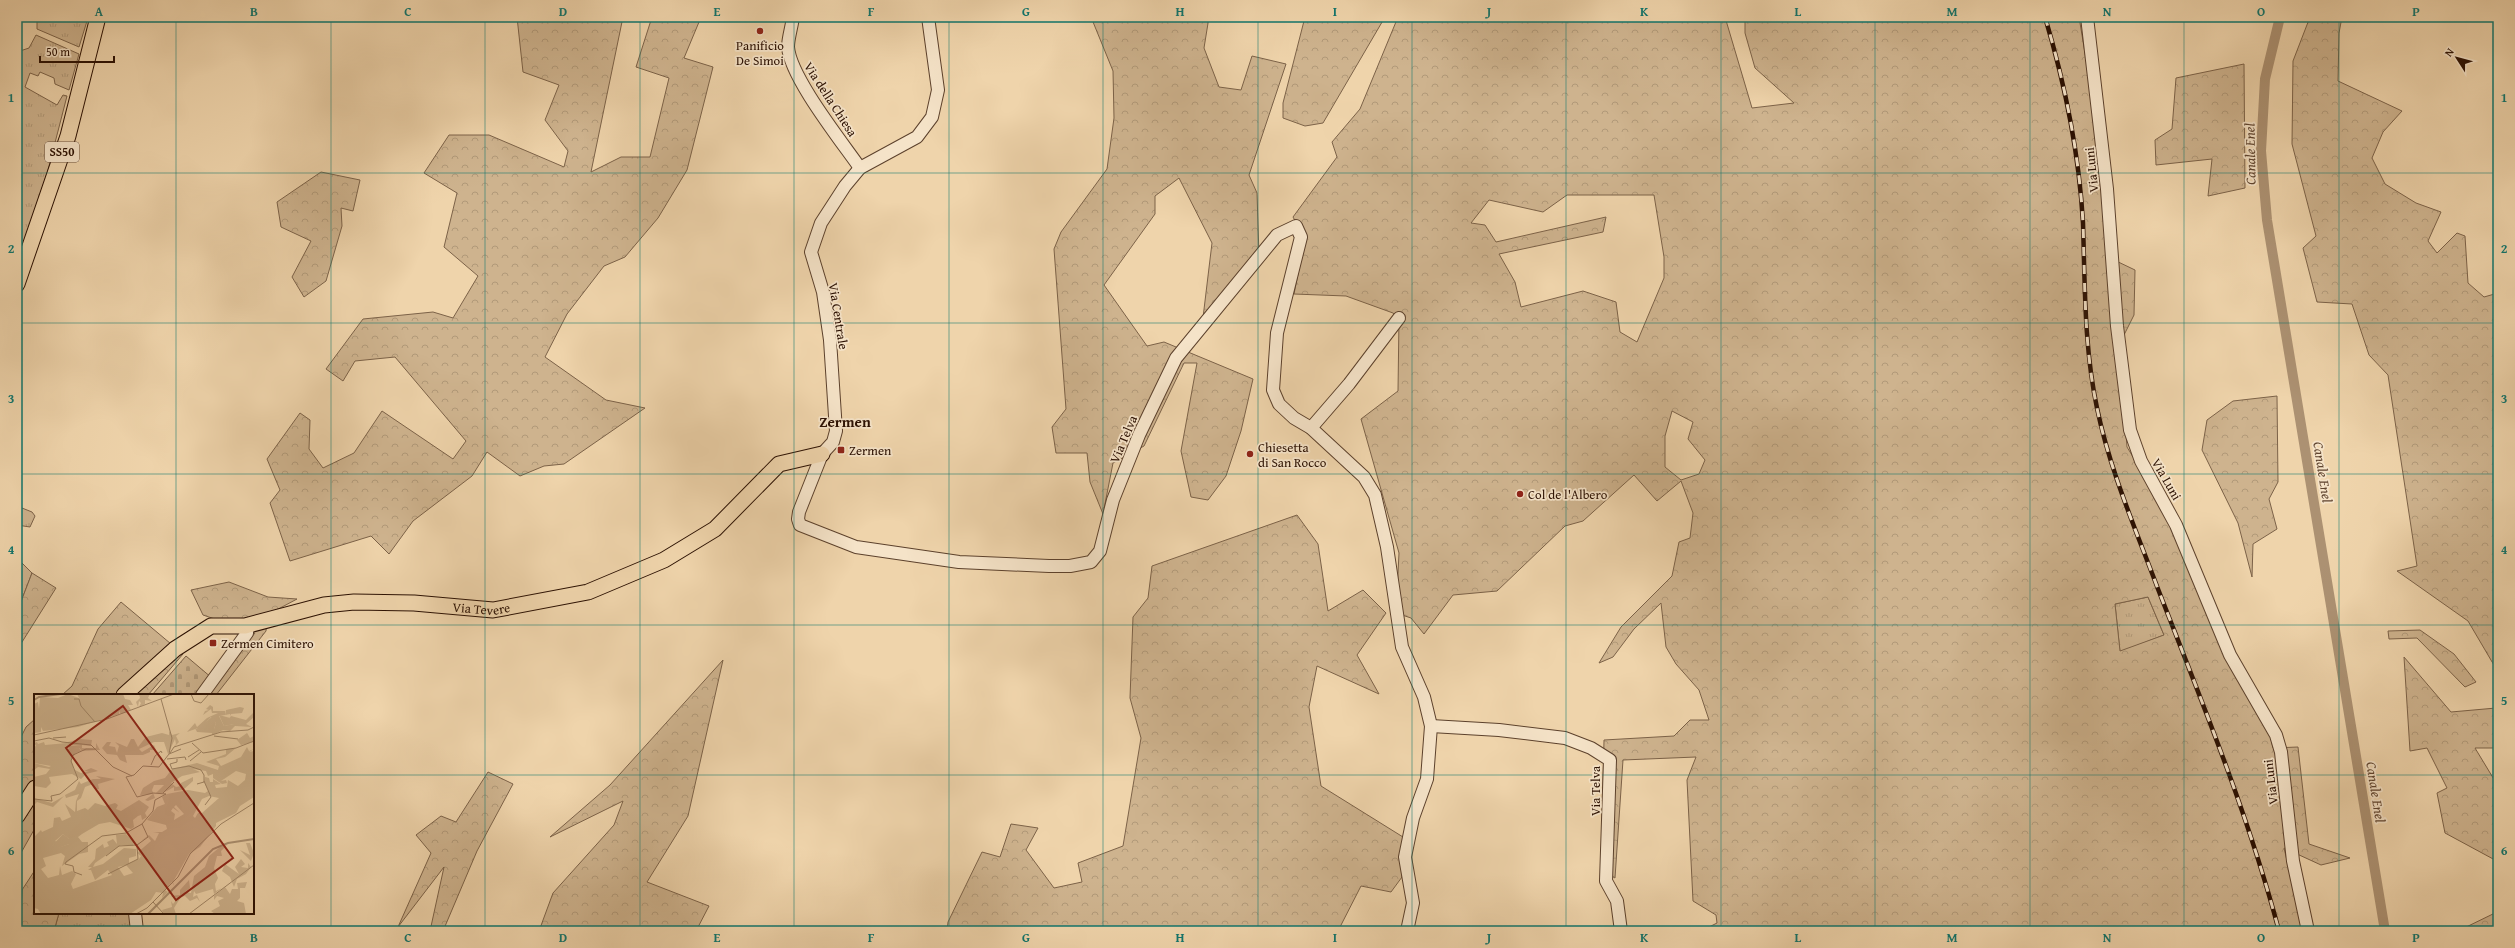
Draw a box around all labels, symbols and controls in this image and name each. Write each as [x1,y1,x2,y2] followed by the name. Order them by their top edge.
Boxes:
[95,2,104,21] text: A
[250,2,258,21] text: B
[404,2,412,21] text: C
[559,2,567,21] text: D
[714,2,721,21] text: E
[868,2,875,21] text: F
[1022,2,1030,21] text: G
[1175,2,1185,21] text: H
[1333,2,1337,21] text: I
[1485,2,1492,21] text: J
[1640,2,1649,21] text: K
[1795,2,1802,21] text: L
[1946,2,1958,21] text: M
[2103,2,2112,21] text: N
[2257,2,2265,21] text: O
[2412,2,2420,21] text: P
[755,26,765,36] marker: Panificio De Simoi
[736,36,784,70] place label: Panificio De Simoi
[40,38,114,64] scale bar
[2437,38,2477,78] north arrow
[46,43,70,60] text: 50 m
[2440,44,2458,60] text: N
[799,58,862,141] street label: Via della Chiesa
[8,88,14,107] text: 1
[2501,88,2507,107] text: 1
[2239,123,2261,185] water label: Canale Enel
[45,142,79,162] road number: SS50
[2080,146,2103,194] street label: Via Luni
[8,239,15,258] text: 2
[2501,239,2508,258] text: 2
[824,281,853,351] street label: Via Centrale
[8,389,14,408] text: 3
[2501,389,2507,408] text: 3
[819,411,871,432] district label: Zermen
[1105,412,1142,466] street label: Via Telva
[1258,438,1327,472] place label: Chiesetta di San Rocco
[2308,440,2338,504] water label: Canale Enel
[849,441,892,460] place label: Zermen
[836,445,846,455] marker: Zermen
[1245,449,1255,459] marker: Chiesetta di San Rocco
[2147,455,2186,504] street label: Via Luni
[1528,485,1608,504] place label: Col de l'Albero
[1515,489,1525,499] marker: Col de l'Albero
[8,540,15,559] text: 4
[2501,540,2508,559] text: 4
[452,597,512,620] street label: Via Tevere
[221,634,314,653] place label: Zermen Cimitero
[208,638,218,648] marker: Zermen Cimitero
[8,691,15,710] text: 5
[2501,691,2508,710] text: 5
[34,694,254,914] inset map
[2258,758,2283,806] street label: Via Luni
[2361,760,2391,824] water label: Canale Enel
[1586,765,1605,816] street label: Via Telva
[8,841,15,860] text: 6
[2501,841,2508,860] text: 6
[95,928,104,947] text: A
[250,928,258,947] text: B
[404,928,412,947] text: C
[559,928,567,947] text: D
[714,928,721,947] text: E
[868,928,875,947] text: F
[1022,928,1030,947] text: G
[1175,928,1185,947] text: H
[1333,928,1337,947] text: I
[1485,928,1492,947] text: J
[1640,928,1649,947] text: K
[1795,928,1802,947] text: L
[1946,928,1958,947] text: M
[2103,928,2112,947] text: N
[2257,928,2265,947] text: O
[2412,928,2420,947] text: P

